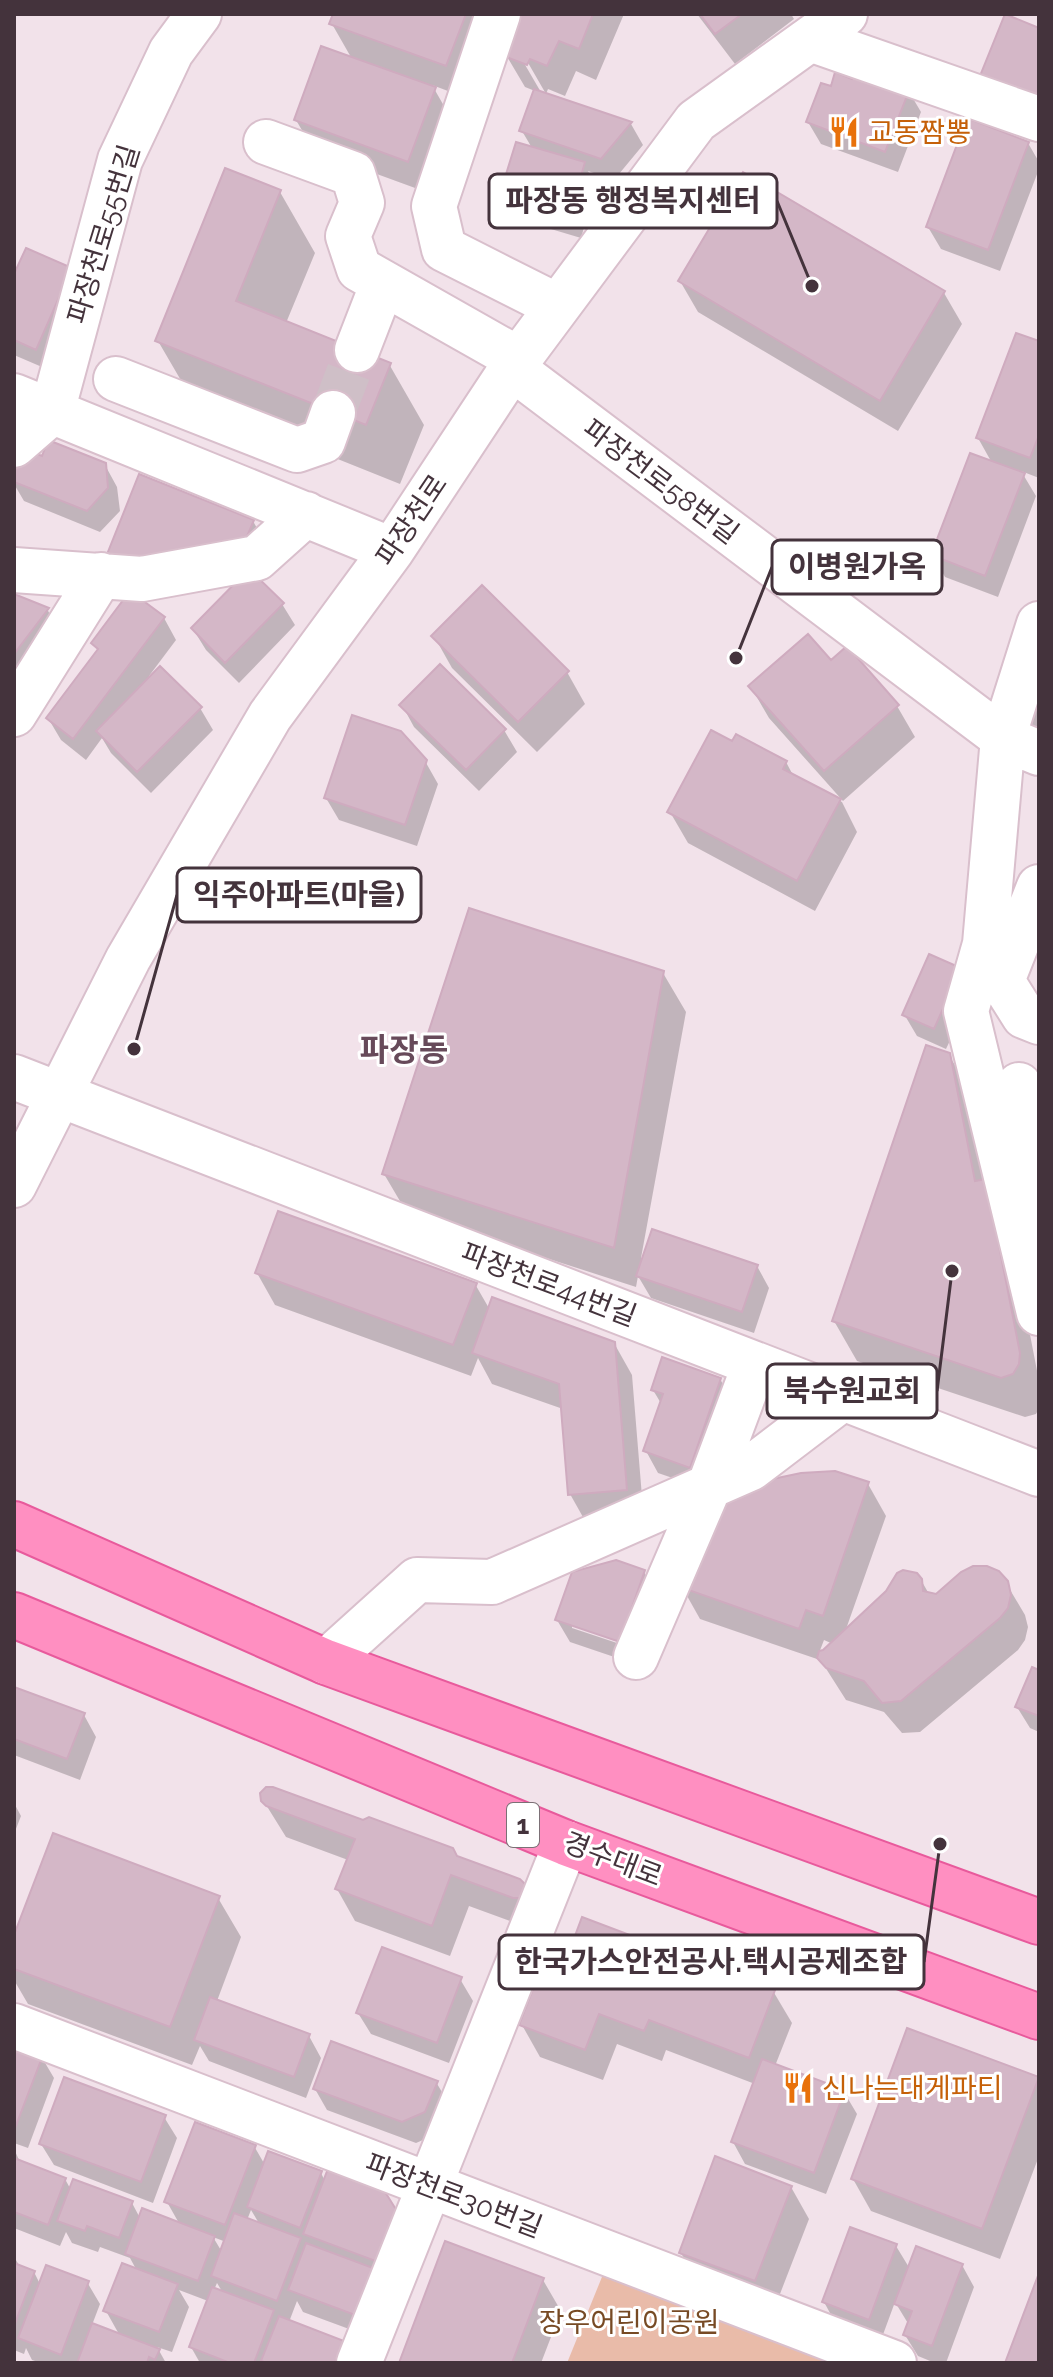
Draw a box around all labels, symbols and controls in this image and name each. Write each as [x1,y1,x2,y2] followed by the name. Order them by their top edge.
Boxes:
[827,115,861,149] restaurant icon: 교동짬뽕
[868,116,971,149] place label: 교동짬뽕
[61,141,146,327] street label: 파장천로55번길
[489,174,777,228] callout: 파장동 행정복지센터
[505,183,761,218] text: 파장동 행정복지센터
[576,412,745,551] street label: 파장천로58번길
[369,468,454,572] street label: 파장천로
[772,540,942,594] callout: 이병원가옥
[788,549,926,584] text: 이병원가옥
[177,868,421,922] callout: 익주아파트(마을)
[193,877,405,912] text: 익주아파트(마을)
[360,1031,448,1068] district label: 파장동
[456,1236,641,1333] street label: 파장천로44번길
[767,1364,937,1418] callout: 북수원교회
[783,1373,921,1408] text: 북수원교회
[507,1803,539,1847] road number: 1
[559,1826,667,1893] street label: 경수대로
[499,1935,924,1989] callout: 한국가스안전공사.택시공제조합
[514,1944,908,1979] text: 한국가스안전공사.택시공제조합
[781,2071,815,2105] restaurant icon: 신나는대게파티
[822,2072,1002,2105] place label: 신나는대게파티
[361,2147,547,2244] street label: 파장천로30번길
[539,2306,719,2339] park label: 장우어린이공원

